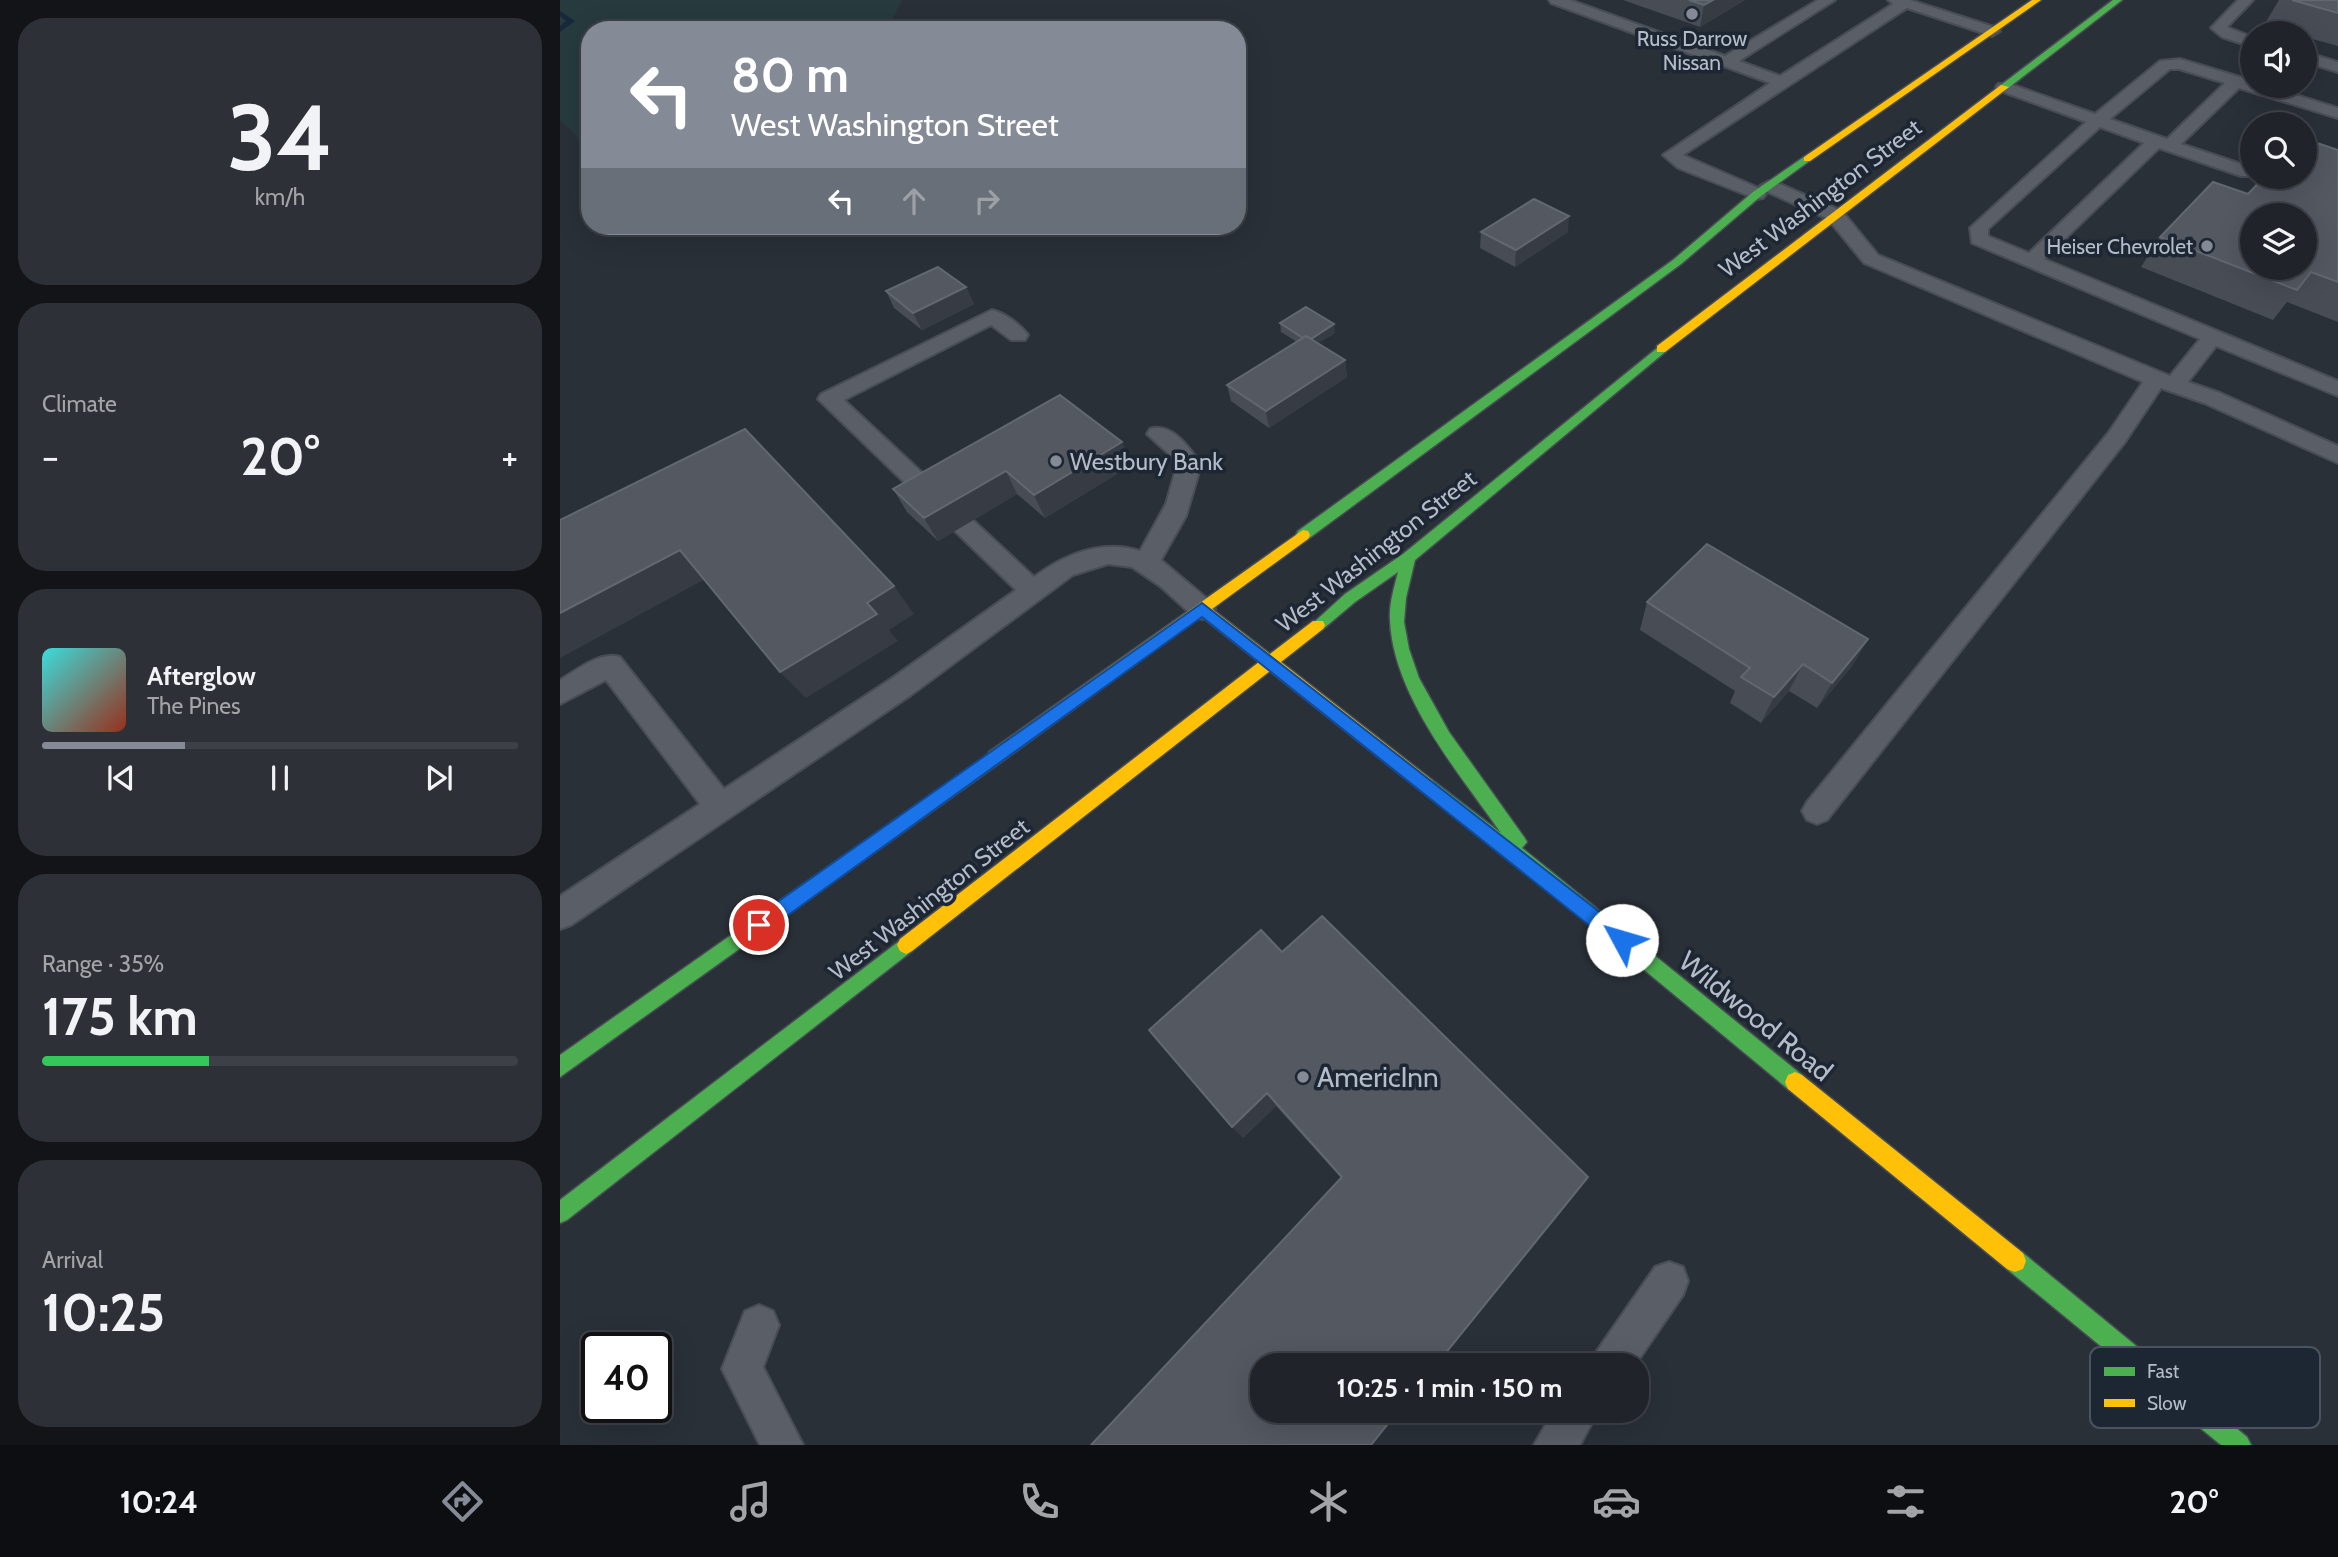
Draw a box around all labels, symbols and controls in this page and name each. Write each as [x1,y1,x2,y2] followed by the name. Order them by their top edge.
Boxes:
[1684,6,1700,22] marker: Russ Darrow Nissan
[2240,21,2317,280] map controls
[2240,21,2317,98] button: sound
[1637,26,1747,75] place label: Russ Darrow Nissan
[731,45,849,104] text: 80 m
[616,49,707,140] icon: left
[227,82,333,193] text: 34
[731,105,1059,144] text: West Washington Street
[1713,112,1927,284] street label: West Washington Street
[2240,112,2317,189] button: search
[822,182,860,220] icon: left
[895,182,933,220] icon: ahead
[968,182,1006,220] icon: right
[255,183,305,211] text: km/h
[2240,203,2317,280] button: layers
[2047,234,2193,259] place label: Heiser Chevrolet
[2199,238,2215,254] marker: Heiser Chevrolet
[42,390,117,418] text: Climate
[240,425,320,488] text: 20°
[42,433,59,480] text: −
[501,433,518,480] text: +
[1070,447,1223,476] place label: Westbury Bank
[1048,453,1064,469] marker: Westbury Bank
[1270,464,1482,638] street label: West Washington Street
[147,660,256,692] text: Afterglow
[147,692,241,720] text: The Pines
[102,759,140,797] icon: previous
[261,759,299,797] icon: pause
[420,759,458,797] icon: next
[823,812,1035,986] street label: West Washington Street
[729,895,789,955] pin
[1585,903,1659,977] position arrow
[740,906,778,944] icon: arrive
[1672,944,1840,1088] street label: Wildwood Road
[42,950,164,978] text: Range · 35%
[42,985,198,1048] text: 175 km
[1317,1060,1439,1094] place label: AmericInn
[1295,1069,1311,1085] marker: AmericInn
[42,1246,103,1274] text: Arrival
[42,1281,165,1344] text: 10:25
[581,1332,672,1423] speed limit sign: 40
[2090,1347,2320,1428] legend
[2147,1360,2180,1383] text: Fast
[1337,1372,1562,1404] text: 10:25 · 1 min · 150 m
[2147,1392,2187,1415] text: Slow
[438,1477,487,1526] icon: directions
[726,1477,775,1526] icon: music
[1015,1477,1064,1526] icon: phone
[1304,1477,1353,1526] icon: climate
[1592,1477,1641,1526] icon: car
[1881,1477,1930,1526] icon: filters
[120,1482,198,1521] text: 10:24
[2169,1482,2218,1521] text: 20°

